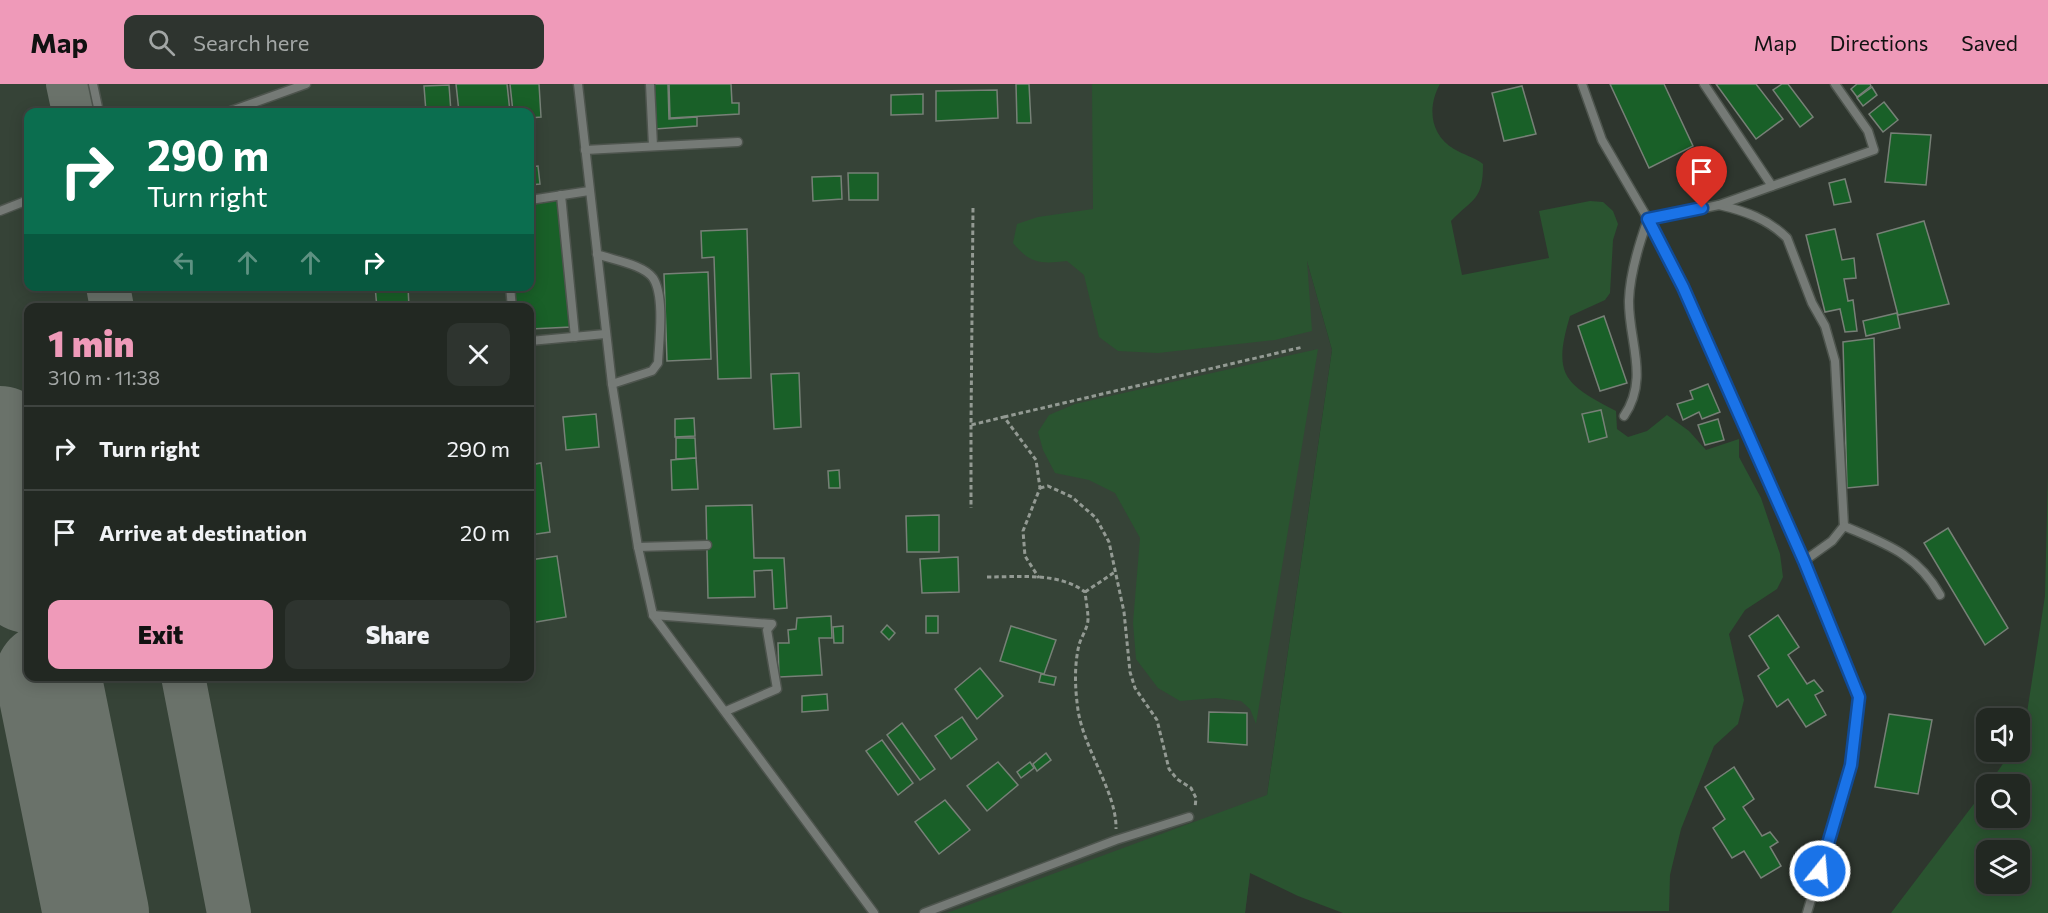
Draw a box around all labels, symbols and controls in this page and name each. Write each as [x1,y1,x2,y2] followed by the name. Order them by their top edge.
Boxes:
[124,15,544,69] search box
[30,25,88,59] text: Map
[145,26,178,59] icon: search
[193,29,309,56] text: Search here
[1754,30,1797,55] text: Map
[1830,30,1928,55] text: Directions
[1961,30,2018,55] text: Saved
[147,128,269,180] text: 290 m
[48,132,126,210] icon: right
[1676,146,1727,208] pin
[1685,155,1718,188] icon: arrive
[147,180,267,213] text: Turn right
[168,246,201,279] icon: left
[231,246,264,279] icon: ahead
[294,246,327,279] icon: ahead
[357,246,390,279] icon: right
[48,320,134,364] text: 1 min
[447,323,510,386] button: close
[48,365,160,389] text: 310 m · 11:38
[48,432,81,465] icon: right
[99,435,200,462] text: Turn right
[447,435,510,462] text: 290 m
[48,516,81,549] icon: arrive
[99,519,307,546] text: Arrive at destination
[460,519,510,546] text: 20 m
[48,600,273,669] button: Exit
[285,600,510,669] button: Share
[1976,708,2030,894] map controls
[1976,708,2030,762] button: sound
[1976,774,2030,828] button: search
[1788,839,1852,903] position arrow
[1976,840,2030,894] button: layers

